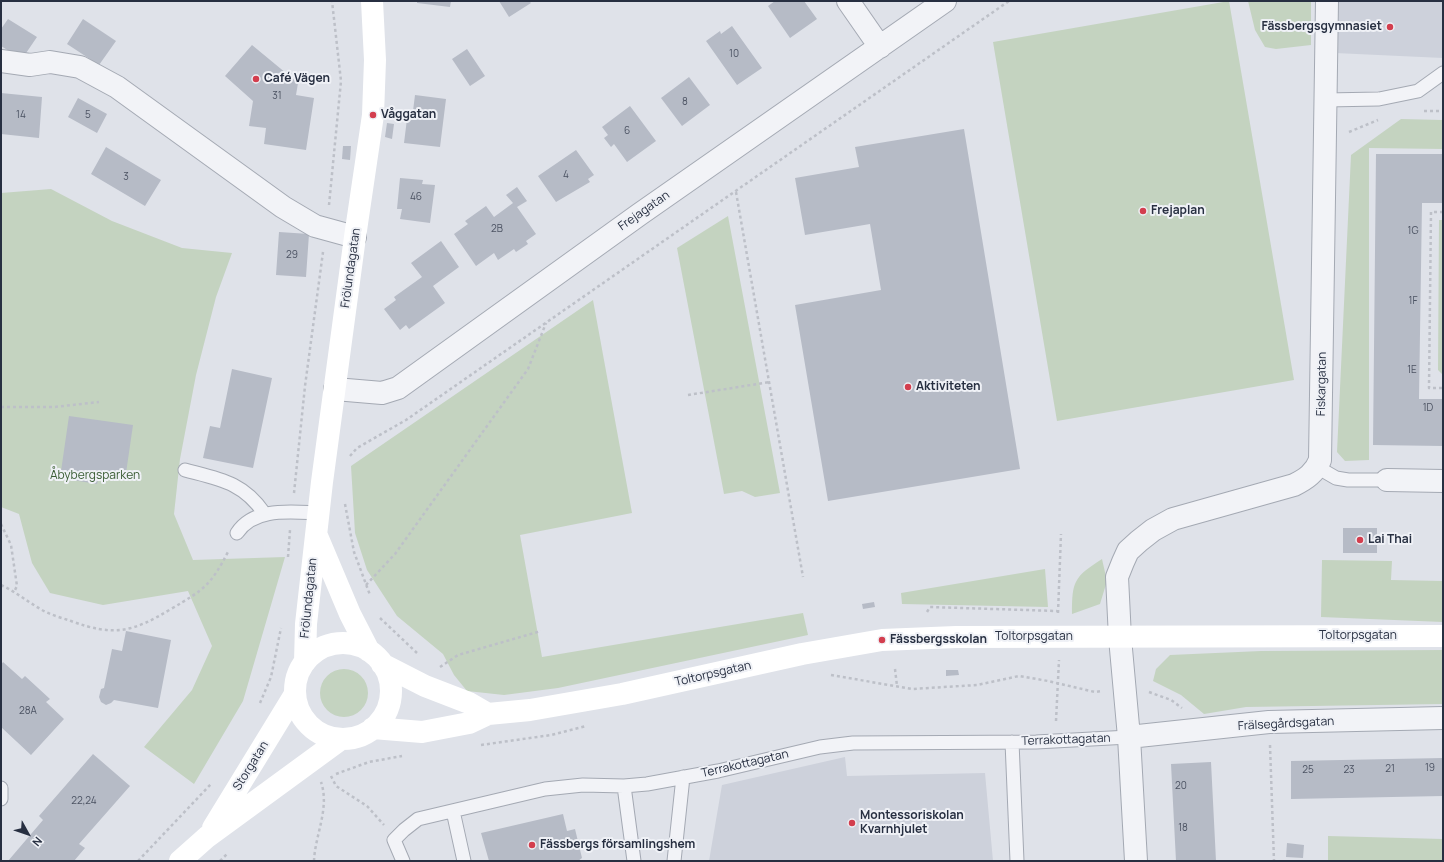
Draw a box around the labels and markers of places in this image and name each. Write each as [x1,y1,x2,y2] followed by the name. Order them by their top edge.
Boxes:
[1261,20,1382,34] place label: Fässbergsgymnasiet
[1385,22,1395,32] marker: Fässbergsgymnasiet
[264,72,330,86] place label: Café Vägen
[251,74,261,84] marker: Café Vägen
[381,108,436,122] place label: Våggatan
[368,110,378,120] marker: Våggatan
[1151,204,1205,218] place label: Frejaplan
[1138,206,1148,216] marker: Frejaplan
[916,380,981,394] place label: Aktiviteten
[903,382,913,392] marker: Aktiviteten
[1368,533,1412,547] place label: Lai Thai
[1355,535,1365,545] marker: Lai Thai
[890,633,987,647] place label: Fässbergsskolan
[877,635,887,645] marker: Fässbergsskolan
[860,809,964,837] place label: Montessoriskolan Kvarnhjulet
[847,818,857,828] marker: Montessoriskolan Kvarnhjulet
[540,838,695,852] place label: Fässbergs församlingshem
[527,840,537,850] marker: Fässbergs församlingshem

